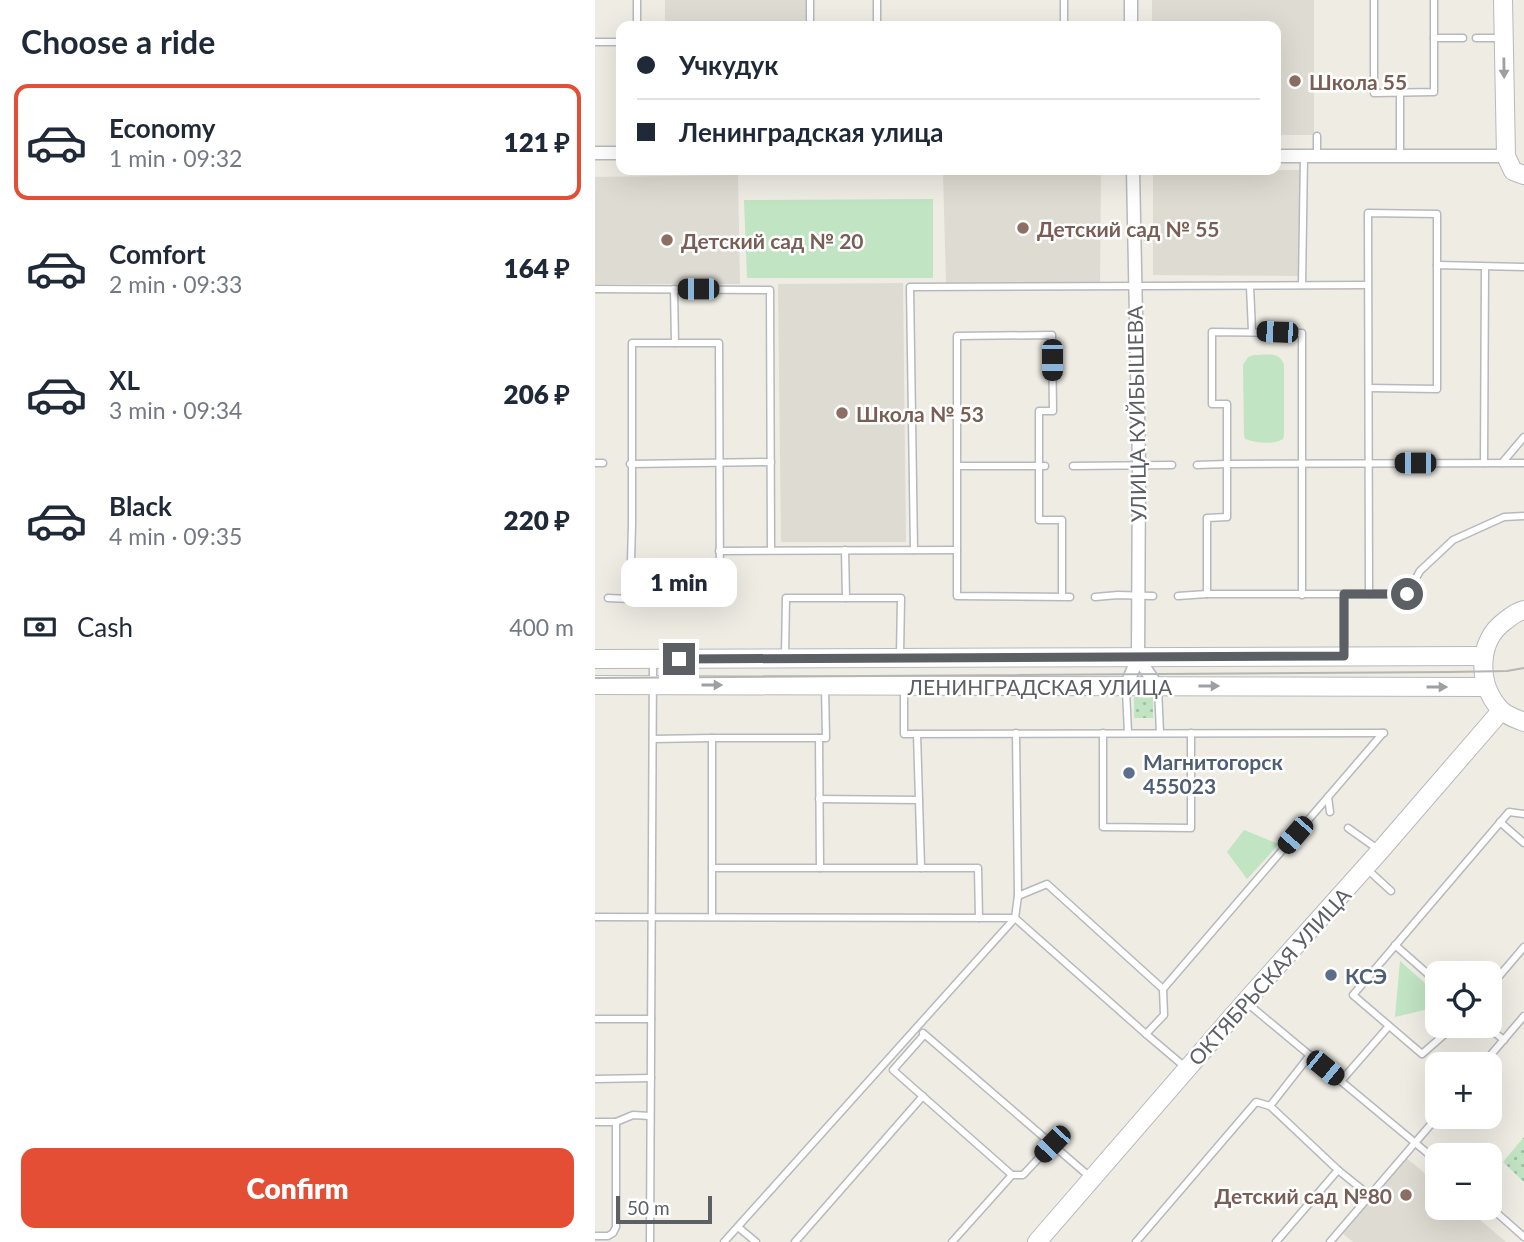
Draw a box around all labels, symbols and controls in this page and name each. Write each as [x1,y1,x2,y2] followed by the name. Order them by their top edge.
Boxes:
[21,22,215,61] text: Choose a ride
[679,49,778,81] text: Учкудук
[1498,57,1510,79] one-way arrow
[1309,69,1407,94] place label: Школа 55
[1287,73,1303,89] marker: Школа 55
[25,111,88,174] icon: car
[109,112,215,144] text: Economy
[679,116,944,148] text: Ленинградская улица
[504,126,570,158] text: 121 ₽
[109,144,242,172] text: 1 min · 09:32
[1037,216,1220,241] place label: Детский сад № 55
[1015,220,1031,236] marker: Детский сад № 55
[681,228,864,253] place label: Детский сад № 20
[659,232,675,248] marker: Детский сад № 20
[25,237,88,300] icon: car
[109,238,206,270] text: Comfort
[504,252,570,284] text: 164 ₽
[109,270,242,298] text: 2 min · 09:33
[678,279,720,300] car
[1122,305,1150,522] street label: УЛИЦА КУЙБЫШЕВА
[1256,321,1299,343] car
[1042,339,1063,381] car
[25,363,88,426] icon: car
[109,364,140,396] text: XL
[504,378,570,410] text: 206 ₽
[109,396,242,424] text: 3 min · 09:34
[856,401,984,426] place label: Школа № 53
[834,405,850,421] marker: Школа № 53
[1395,453,1437,474] car
[25,489,88,552] icon: car
[109,490,172,522] text: Black
[504,504,570,536] text: 220 ₽
[109,522,242,550] text: 4 min · 09:35
[621,558,737,606] callout: 1 min
[650,568,708,596] text: 1 min
[1391,578,1423,610] route start
[21,608,59,646] icon: cash
[77,611,133,643] text: Cash
[509,613,574,641] text: 400 m
[663,643,695,675] route end
[907,674,1173,699] street label: ЛЕНИНГРАДСКАЯ УЛИЦА
[701,679,723,691] one-way arrow
[1198,680,1220,692] one-way arrow
[1426,681,1448,693] one-way arrow
[1143,749,1283,798] place label: Магнитогорск 455023
[1121,765,1137,781] marker: Магнитогорск 455023
[1274,812,1317,858] car
[1183,881,1356,1070] street label: ОКТЯБРЬСКАЯ УЛИЦА
[1425,961,1502,1220] map controls
[1425,961,1502,1038] button: locate
[1345,963,1387,988] place label: КСЭ
[1323,967,1339,983] marker: КСЭ
[1303,1047,1348,1089] car
[1425,1052,1502,1129] button: +
[1030,1122,1075,1166] car
[1425,1143,1502,1220] button: −
[21,1148,574,1228] button: Confirm
[1215,1183,1392,1208] place label: Детский сад №80
[1398,1187,1414,1203] marker: Детский сад №80
[616,1193,712,1225] scale bar
[627,1196,670,1219] text: 50 m

